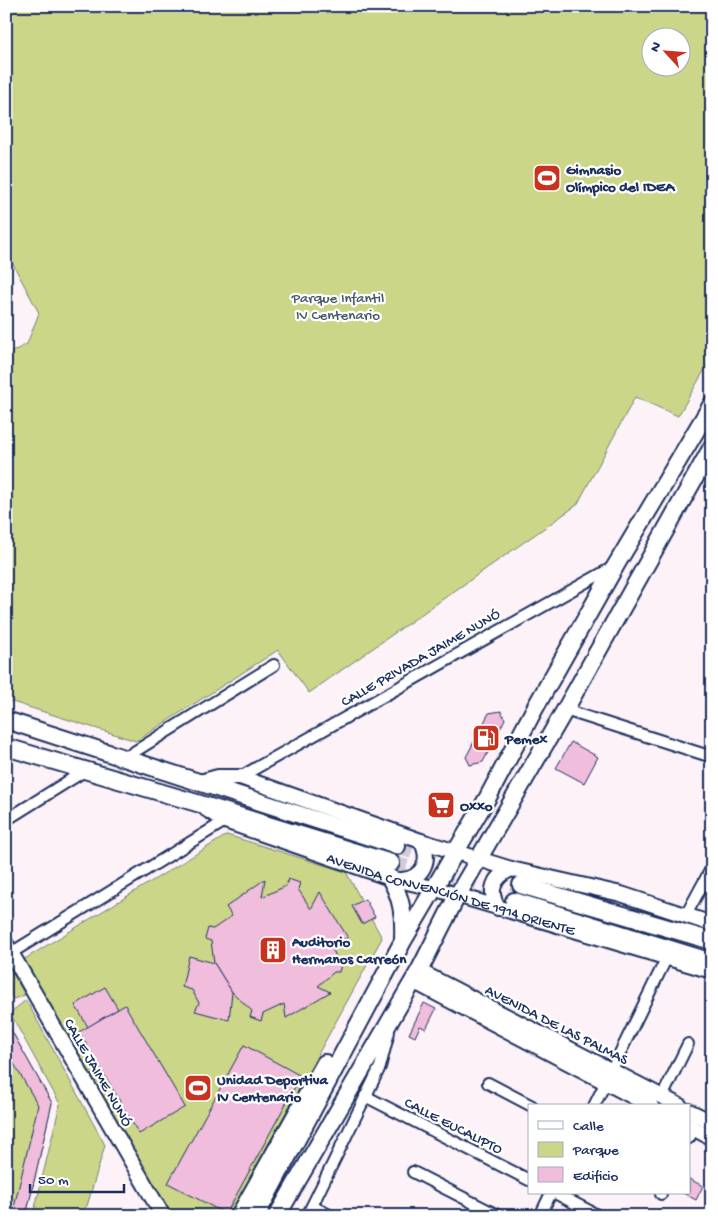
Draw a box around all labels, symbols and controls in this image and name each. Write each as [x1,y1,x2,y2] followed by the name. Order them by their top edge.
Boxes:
[640,28,690,78] north arrow
[647,40,666,55] text: N
[566,162,675,197] place label: Gimnasio Olímpico del IDEA
[532,163,562,193] sports icon: Gimnasio Olímpico del IDEA
[291,290,384,325] park label: Parque Infantil IV Centenario
[338,606,504,712] street label: CALLE PRIVADA JAIME NUNÓ
[471,723,501,753] fuel station icon: Pemex
[504,731,547,749] place label: Pemex
[426,790,456,820] supermarket icon: Oxxo
[460,798,493,816] place label: Oxxo
[324,850,578,941] street label: AVENIDA CONVENCIÓN DE 1914 ORIENTE
[291,934,407,969] place label: Auditorio Hermanos Carreón
[258,935,288,965] building icon: Auditorio Hermanos Carreón
[481,982,631,1070] street label: AVENIDA DE LAS PALMAS
[59,1016,136,1130] street label: CALLE JAIME NUNÓ
[217,1072,328,1107] place label: Unidad Deportiva IV Centenario
[183,1073,213,1103] sports icon: Unidad Deportiva IV Centenario
[401,1094,505,1159] street label: CALLE EUCALIPTO
[528,1104,690,1194] legend
[573,1118,604,1136] text: Calle
[572,1142,619,1160] text: Parque
[30,1162,124,1194] scale bar
[573,1168,619,1186] text: Edificio
[38,1172,69,1190] text: 50 m

